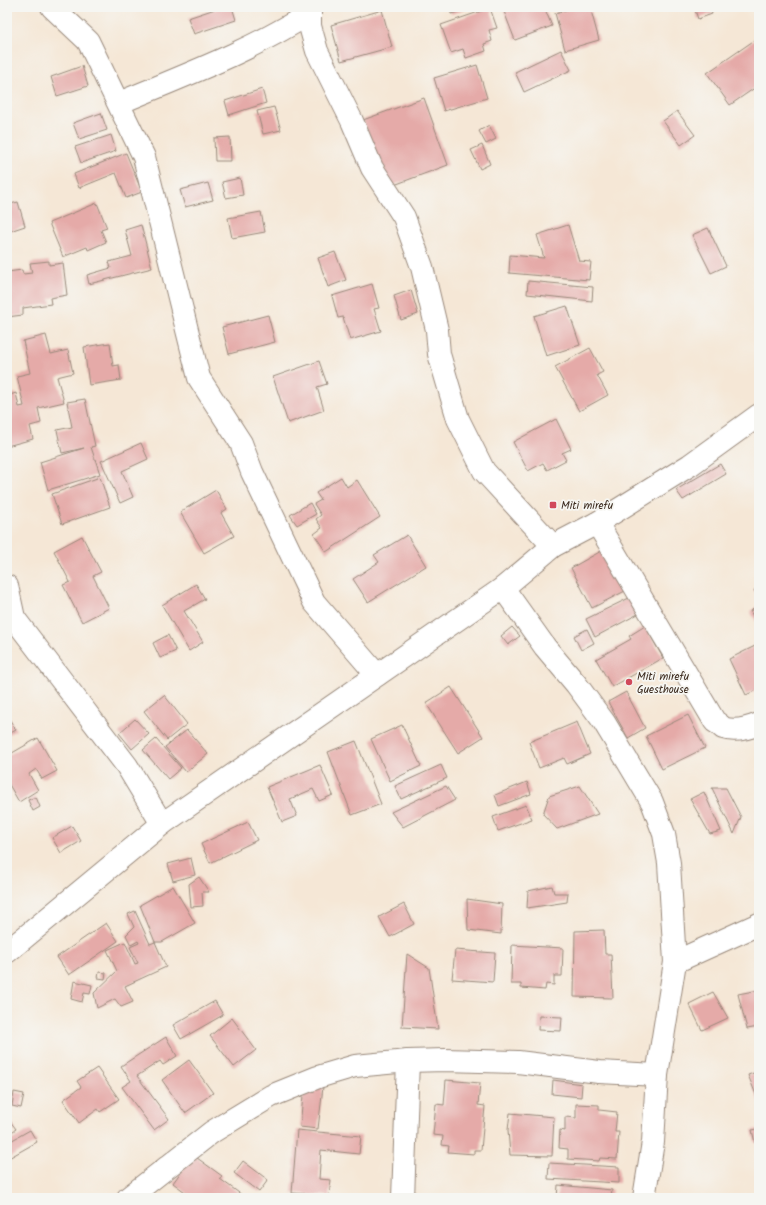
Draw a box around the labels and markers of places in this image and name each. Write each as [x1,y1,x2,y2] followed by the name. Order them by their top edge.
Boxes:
[561,497,614,515] place label: Miti mirefu
[548,500,558,510] marker: Miti mirefu
[637,668,690,699] place label: Miti mirefu Guesthouse
[624,677,634,687] marker: Miti mirefu Guesthouse

